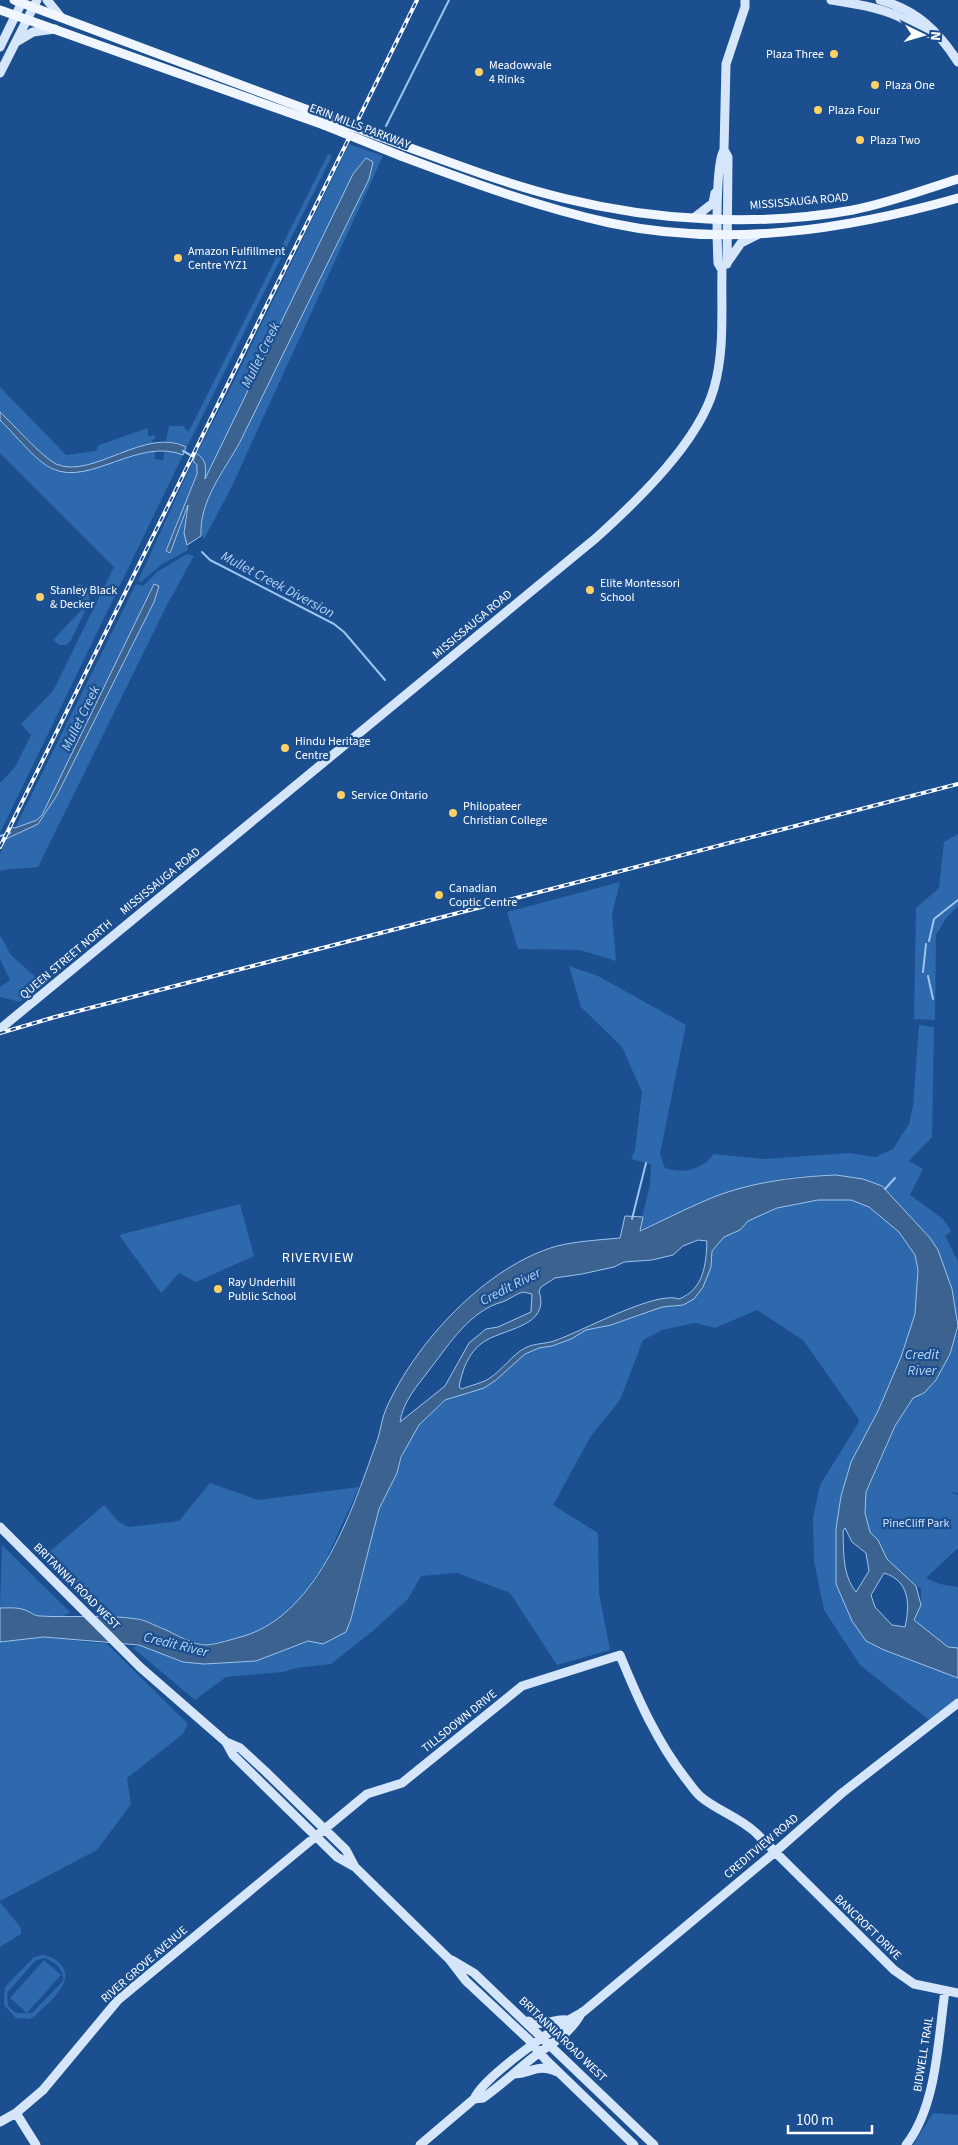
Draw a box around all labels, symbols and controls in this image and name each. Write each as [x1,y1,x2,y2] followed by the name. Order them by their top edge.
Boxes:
[898,10,948,60] north arrow
[925,31,945,42] text: N
[766,46,824,63] place label: Plaza Three
[828,48,840,60] marker: Plaza Three
[489,57,552,88] place label: Meadowvale 4 Rinks
[473,66,485,78] marker: Meadowvale 4 Rinks
[885,77,935,94] place label: Plaza One
[869,79,881,91] marker: Plaza One
[307,99,413,154] street label: ERIN MILLS PARKWAY
[828,102,881,119] place label: Plaza Four
[812,104,824,116] marker: Plaza Four
[870,132,920,149] place label: Plaza Two
[854,134,866,146] marker: Plaza Two
[749,189,849,214] street label: MISSISSAUGA ROAD
[188,243,285,274] place label: Amazon Fulfillment Centre YYZ1
[172,252,184,264] marker: Amazon Fulfillment Centre YYZ1
[236,319,285,391] water label: Mullet Creek
[217,546,338,623] water label: Mullet Creek Diversion
[600,575,680,606] place label: Elite Montessori School
[50,582,117,613] place label: Stanley Black & Decker
[584,584,596,596] marker: Elite Montessori School
[429,586,516,663] street label: MISSISSAUGA ROAD
[34,591,46,603] marker: Stanley Black & Decker
[56,682,105,754] water label: Mullet Creek
[295,733,371,764] place label: Hindu Heritage Centre
[279,742,291,754] marker: Hindu Heritage Centre
[351,787,428,804] place label: Service Ontario
[335,789,347,801] marker: Service Ontario
[463,798,547,829] place label: Philopateer Christian College
[447,807,459,819] marker: Philopateer Christian College
[116,844,204,919] street label: MISSISSAUGA ROAD
[449,880,517,911] place label: Canadian Coptic Centre
[433,889,445,901] marker: Canadian Coptic Centre
[16,916,116,1003] street label: QUEEN STREET NORTH
[282,1248,354,1268] district label: RIVERVIEW
[476,1262,545,1311] water label: Credit River
[228,1274,296,1305] place label: Ray Underhill Public School
[212,1283,224,1295] marker: Ray Underhill Public School
[905,1345,940,1381] water label: Credit River
[883,1515,949,1532] park label: PineCliff Park
[29,1539,124,1634] street label: BRITANNIA ROAD WEST
[141,1627,211,1663] water label: Credit River
[418,1686,500,1757] street label: TILLSDOWN DRIVE
[720,1810,802,1883] street label: CREDITVIEW ROAD
[830,1891,905,1964] street label: BANCROFT DRIVE
[97,1922,191,2007] street label: RIVER GROVE AVENUE
[515,1993,611,2086] street label: BRITANNIA ROAD WEST
[909,2015,938,2093] street label: BIDWELL TRAIL
[788,2102,872,2134] scale bar
[796,2110,834,2131] text: 100 m

